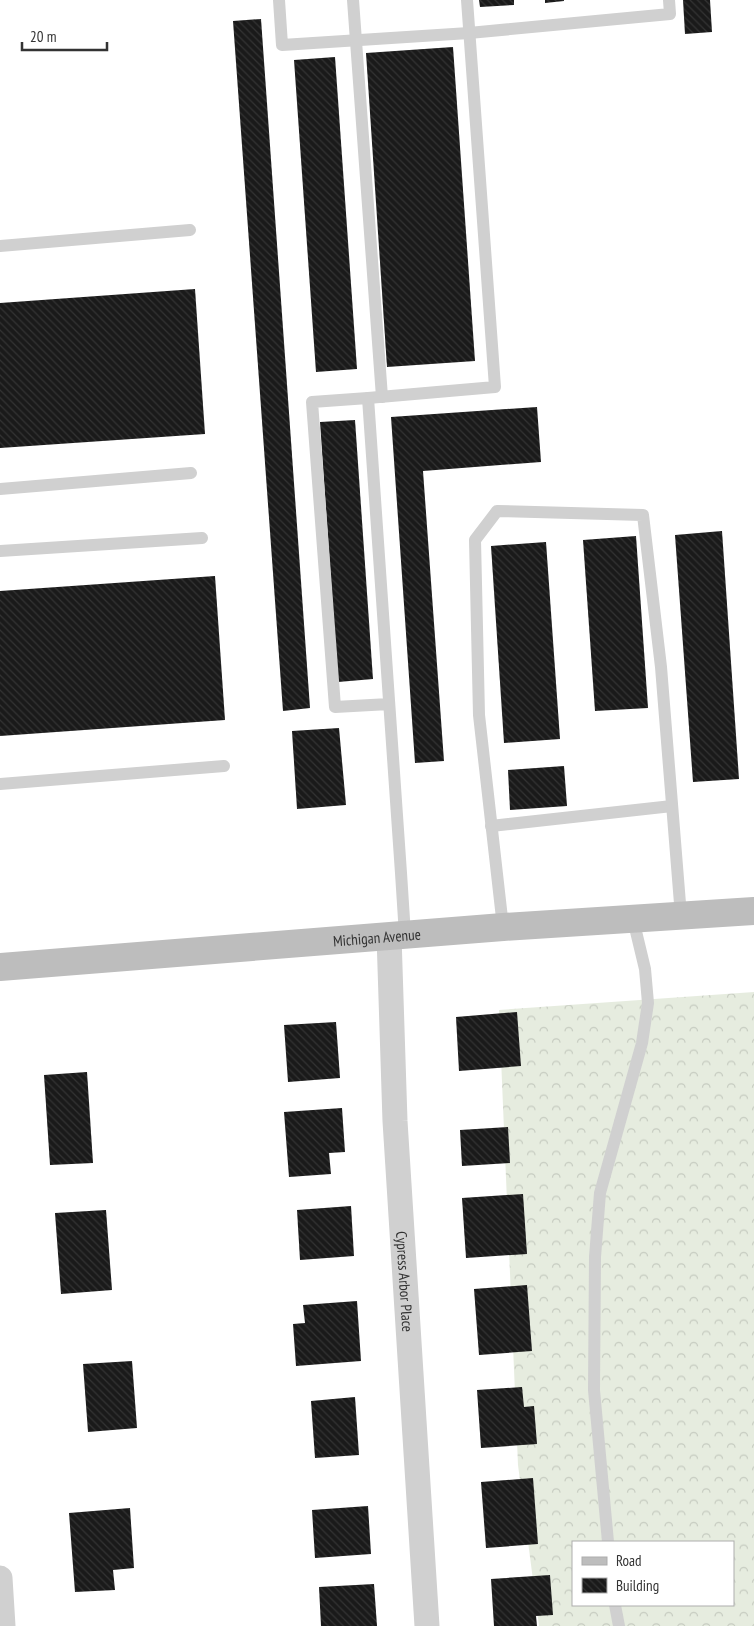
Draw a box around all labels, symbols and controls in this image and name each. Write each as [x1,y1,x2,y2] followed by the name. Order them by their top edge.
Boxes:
[22,20,108,52] scale bar
[30,27,56,46] text: 20 m
[332,924,421,950] street label: Michigan Avenue
[393,1231,418,1333] street label: Cypress Arbor Place
[572,1541,734,1606] legend
[616,1551,642,1570] text: Road
[616,1576,659,1595] text: Building

